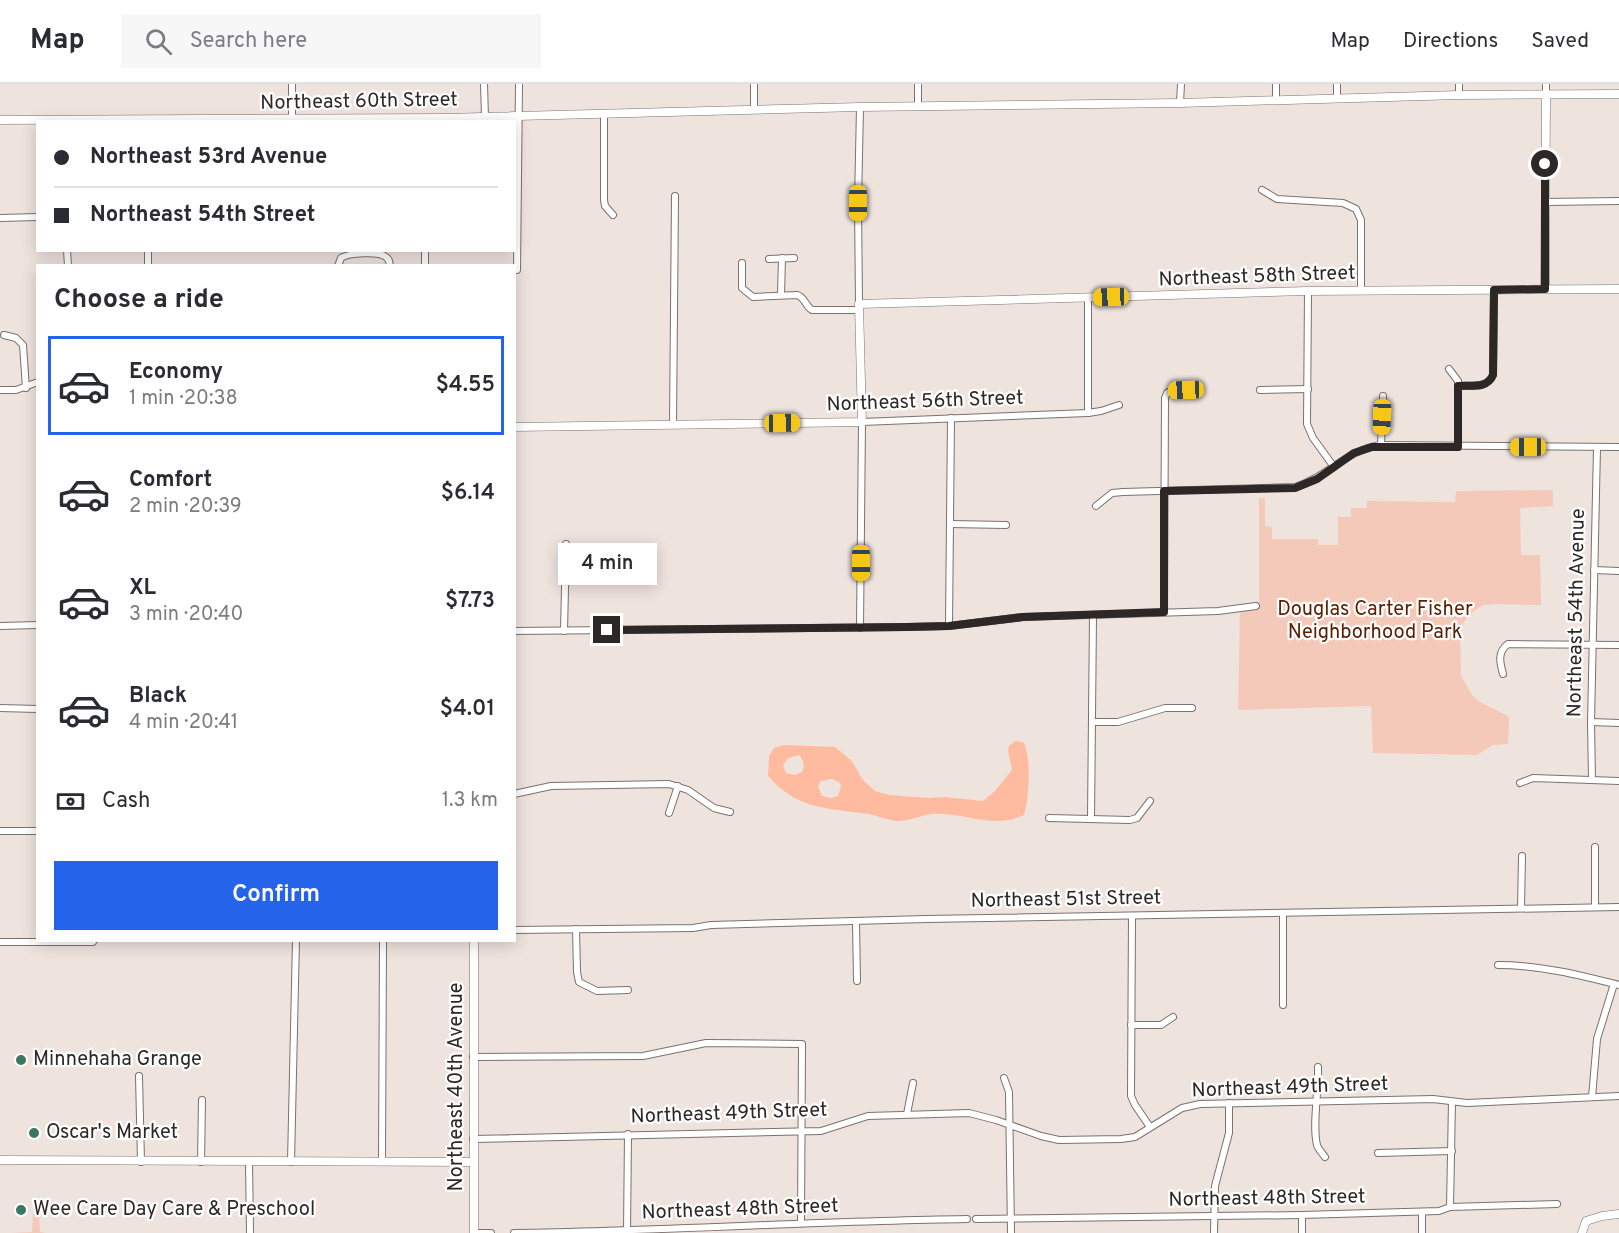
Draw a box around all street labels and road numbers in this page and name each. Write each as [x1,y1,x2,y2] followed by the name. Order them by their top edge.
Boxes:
[260,87,458,117] street label: Northeast 60th Street
[1158,261,1356,293] street label: Northeast 58th Street
[826,386,1024,418] street label: Northeast 56th Street
[1562,508,1592,718] street label: Northeast 54th Avenue
[970,885,1162,915] street label: Northeast 51st Street
[444,982,470,1192] street label: Northeast 40th Avenue
[1191,1072,1389,1104] street label: Northeast 49th Street
[630,1098,828,1130] street label: Northeast 49th Street
[1168,1184,1366,1214] street label: Northeast 48th Street
[641,1194,839,1226] street label: Northeast 48th Street

